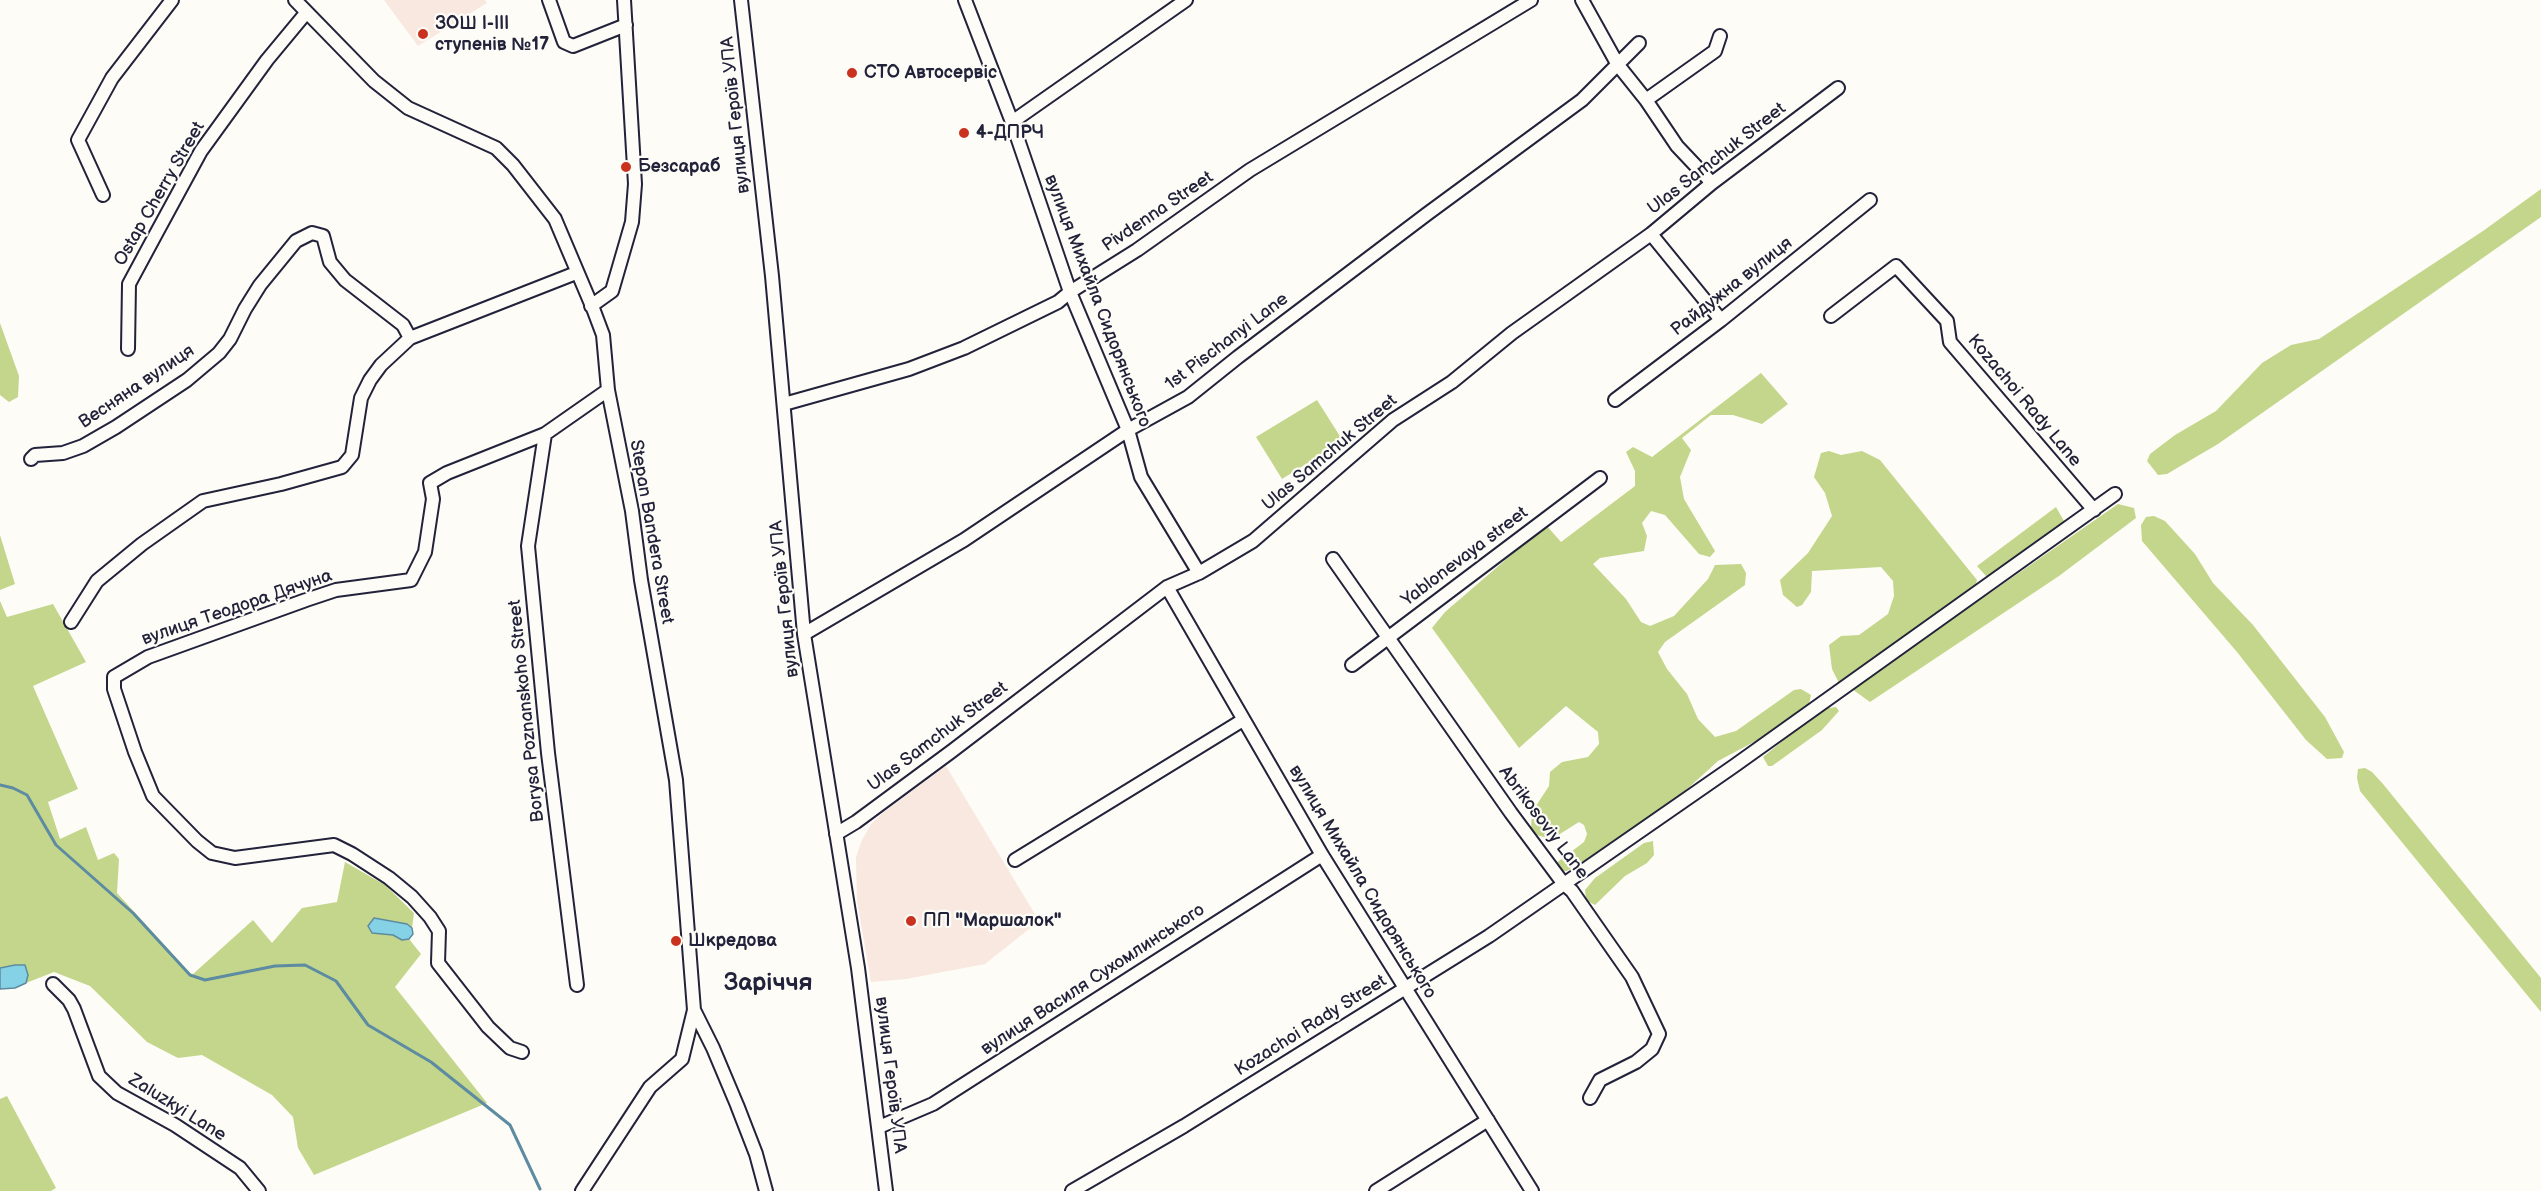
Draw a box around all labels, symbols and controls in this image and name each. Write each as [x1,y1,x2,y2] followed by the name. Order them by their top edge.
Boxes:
[435,13,549,56] place label: ЗОШ І-ІІІ ступенів №17
[416,27,430,41] marker: ЗОШ І-ІІІ ступенів №17
[717,35,755,195] street label: вулиця Героїв УПА
[864,62,997,84] place label: СТО Автосервіс
[845,66,859,80] marker: СТО Автосервіс
[1644,98,1790,220] street label: Ulas Samchuk Street
[110,118,210,270] street label: Ostap Cherry Street
[976,122,1044,144] place label: 4-ДПРЧ
[957,126,971,140] marker: 4-ДПРЧ
[638,156,721,178] place label: Безсараб
[619,160,633,174] marker: Безсараб
[1098,167,1218,257] street label: Pivdenna Street
[1039,172,1155,430] street label: вулиця Михайла Сидорянського
[1667,233,1797,341] street label: Райдужна вулиця
[1161,289,1293,395] street label: 1st Pischanyi Lane
[1962,330,2086,472] street label: Kozachoi Rady Lane
[75,340,199,434] street label: Весняна вулиця
[1258,390,1402,516] street label: Ulas Samchuk Street
[624,438,678,626] street label: Stepan Bandera Street
[1397,502,1533,612] street label: Yablonevaya street
[766,519,804,679] street label: вулиця Героїв УПА
[139,565,335,651] street label: вулиця Теодора Дячуна
[505,599,549,823] street label: Borysa Poznanskoho Street
[864,677,1012,797] street label: Ulas Samchuk Street
[1284,761,1440,1003] street label: вулиця Михайла Сидорянського
[1493,762,1593,884] street label: Abrikosoviy Lane
[977,900,1209,1060] street label: вулиця Василя Сухомлинського
[923,910,1061,932] place label: ПП "Маршалок"
[904,914,918,928] marker: ПП "Маршалок"
[688,930,777,952] place label: Шкредова
[669,934,683,948] marker: Шкредова
[723,970,813,998] district label: Заріччя
[1231,971,1391,1081] street label: Kozachoi Rady Street
[870,995,910,1155] street label: вулиця Героїв УПА
[124,1069,230,1147] street label: Zaluzkyi Lane

